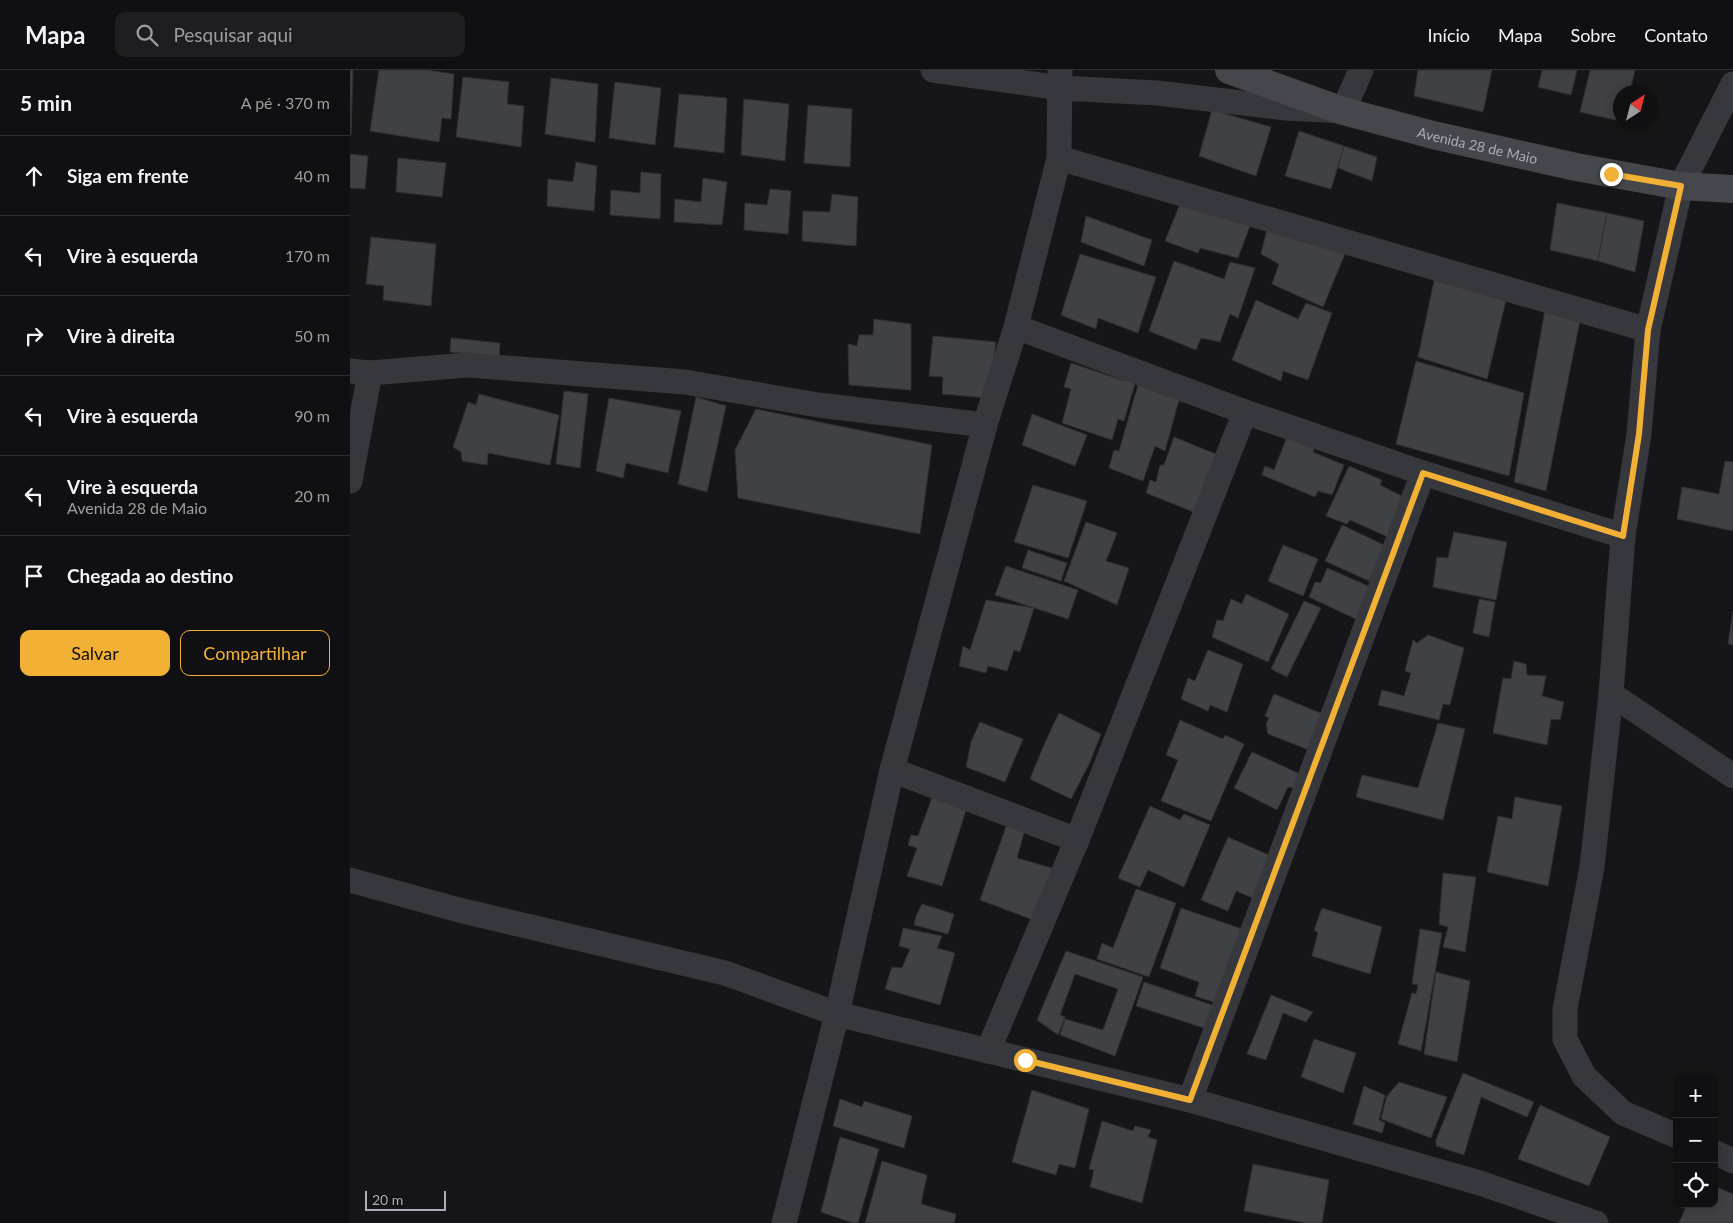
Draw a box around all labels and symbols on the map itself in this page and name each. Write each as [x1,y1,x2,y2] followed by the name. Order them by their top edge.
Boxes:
[1613,85,1658,130] north arrow
[1416,123,1539,167] street label: Avenida 28 de Maio
[1600,163,1623,186] route end
[1014,1049,1037,1072] route start
[365,1188,446,1211] scale bar

